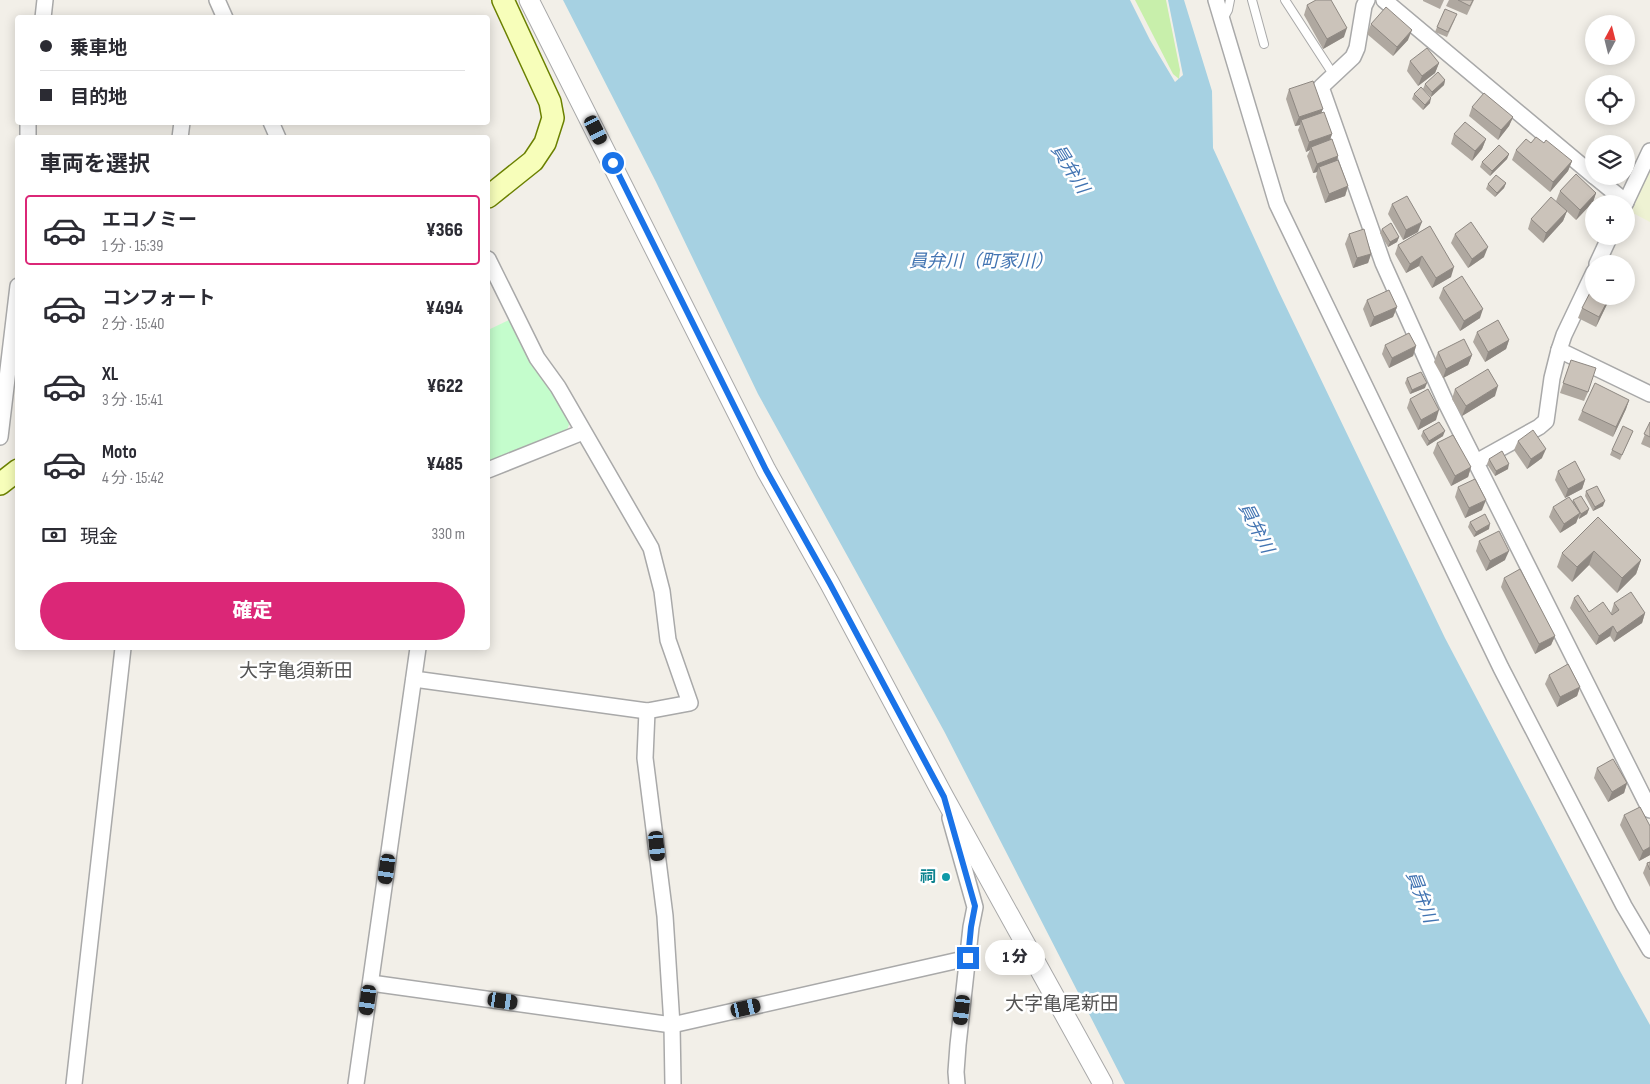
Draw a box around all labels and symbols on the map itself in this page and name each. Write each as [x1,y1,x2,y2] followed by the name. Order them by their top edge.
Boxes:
[1585,15,1635,65] north arrow
[582,113,609,147] car
[1047,141,1094,199] water label: 員弁川
[602,152,624,174] route start
[909,251,1053,272] water label: 員弁川（町家川）
[1234,499,1279,559] water label: 員弁川
[239,660,353,683] district label: 大字亀須新田
[647,830,666,862] car
[377,853,396,885] car
[920,868,936,887] place label: 祠
[1402,868,1441,928] water label: 員弁川
[940,871,952,883] marker: 祠
[986,940,1046,976] callout: 1 分
[957,947,979,969] route end
[358,984,377,1016] car
[487,991,518,1011] car
[1005,993,1119,1016] district label: 大字亀尾新田
[952,994,971,1026] car
[729,997,762,1019] car

